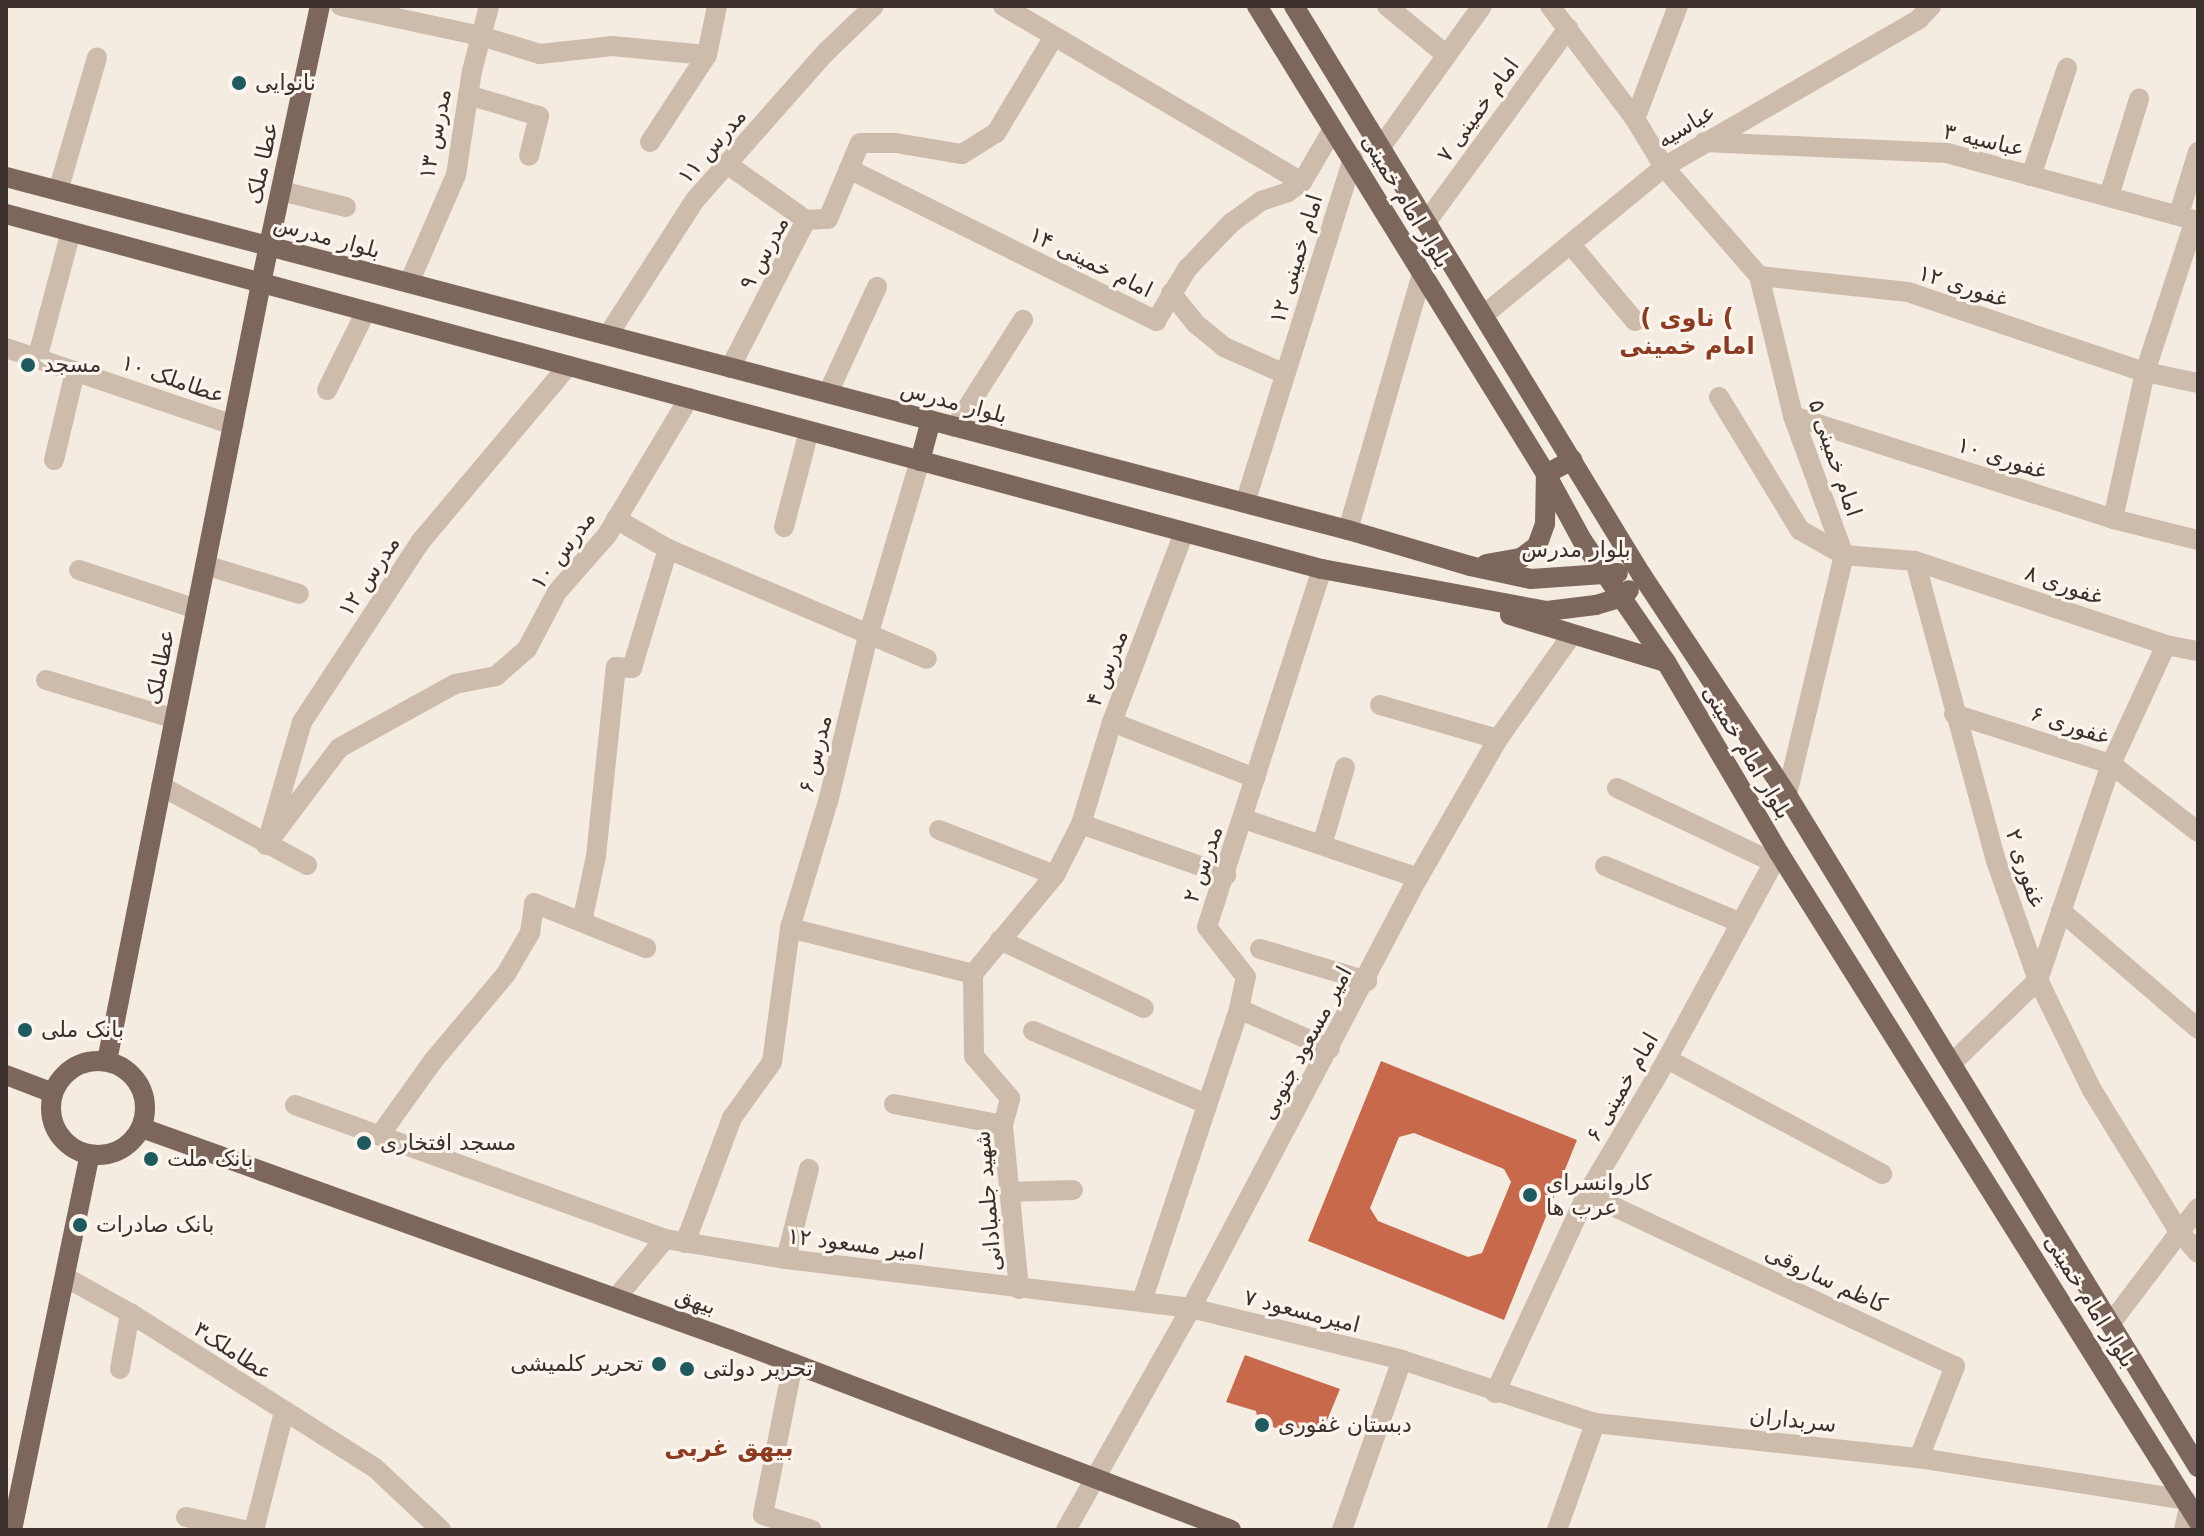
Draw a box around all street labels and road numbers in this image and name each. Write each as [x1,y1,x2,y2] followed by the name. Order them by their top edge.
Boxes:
[1431,53,1525,167] street label: امام خمینی ۷
[413,87,457,181] street label: مدرس ۱۳
[1652,98,1720,154] street label: عباسیه
[672,103,752,189] street label: مدرس ۱۱
[1941,118,2027,162] street label: عباسیه ۳
[240,119,284,207] street label: عطا ملک
[1356,129,1456,273] street label: بلوار امام خمینی
[1264,191,1328,327] street label: امام خمینی ۱۲
[271,210,383,264] street label: بلوار مدرس
[734,212,794,294] street label: مدرس ۹
[1025,221,1157,303] street label: امام خمینی ۱۴
[1915,259,2011,313] street label: غفوری ۱۲
[118,349,228,409] street label: عطاملک ۱۰
[898,375,1010,429] street label: بلوار مدرس
[1803,396,1867,520] street label: امام خمینی ۵
[1954,431,2050,485] street label: غفوری ۱۰
[525,506,601,594] street label: مدرس ۱۰
[332,531,406,621] street label: مدرس ۱۲
[1521,537,1631,563] street label: بلوار مدرس
[2022,559,2106,611] street label: غفوری ۸
[1080,626,1134,710] street label: مدرس ۴
[140,627,180,707] street label: عطاملک
[1697,680,1797,824] street label: بلوار امام خمینی
[2028,700,2112,750] street label: غفوری ۶
[793,712,837,796] street label: مدرس ۶
[1178,822,1228,906] street label: مدرس ۲
[2000,826,2050,910] street label: غفوری ۲
[1254,962,1358,1124] street label: امیر مسعود جنوبی
[1580,1028,1664,1146] street label: امام خمینی ۶
[969,1130,1007,1272] street label: شهید جلمبادانی
[786,1223,926,1265] street label: امیر مسعود ۱۲
[2039,1230,2141,1372] street label: بلوار امام خمینی
[1761,1239,1891,1319] street label: کاظم ساروقی
[672,1282,720,1320] street label: بیهق
[1241,1284,1363,1338] street label: امیرمسعود ۷
[189,1316,277,1386] street label: عطاملک۳
[1748,1402,1838,1438] street label: سربداران

